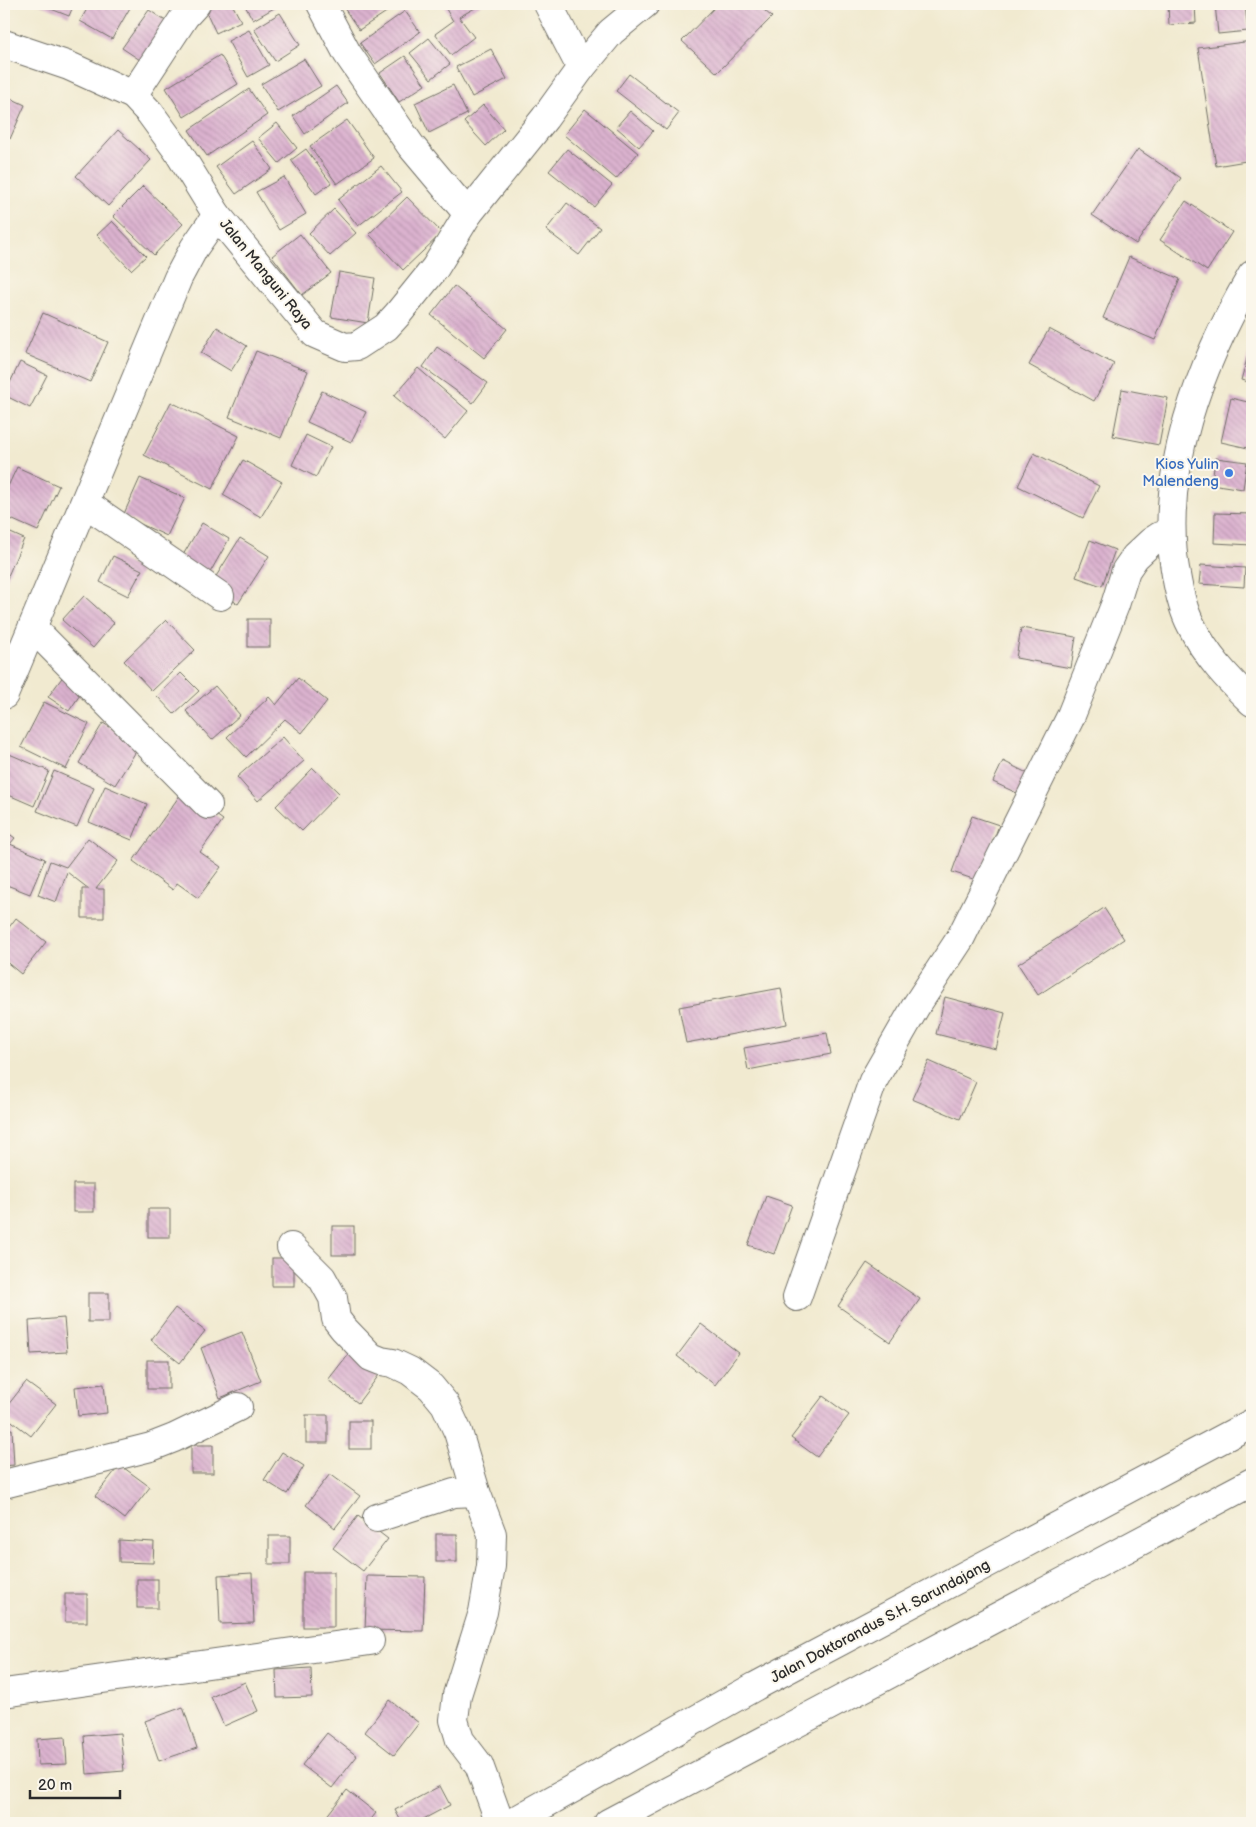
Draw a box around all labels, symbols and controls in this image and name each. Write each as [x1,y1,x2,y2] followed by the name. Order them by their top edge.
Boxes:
[215,215,316,334] street label: Jalan Manguni Raya
[1142,455,1219,491] place label: Kios Yulin Malendeng
[1223,467,1235,479] marker: Kios Yulin Malendeng
[767,1555,993,1687] street label: Jalan Doktorandus S.H. Sarundajang
[30,1767,120,1799] scale bar
[38,1776,72,1795] text: 20 m

